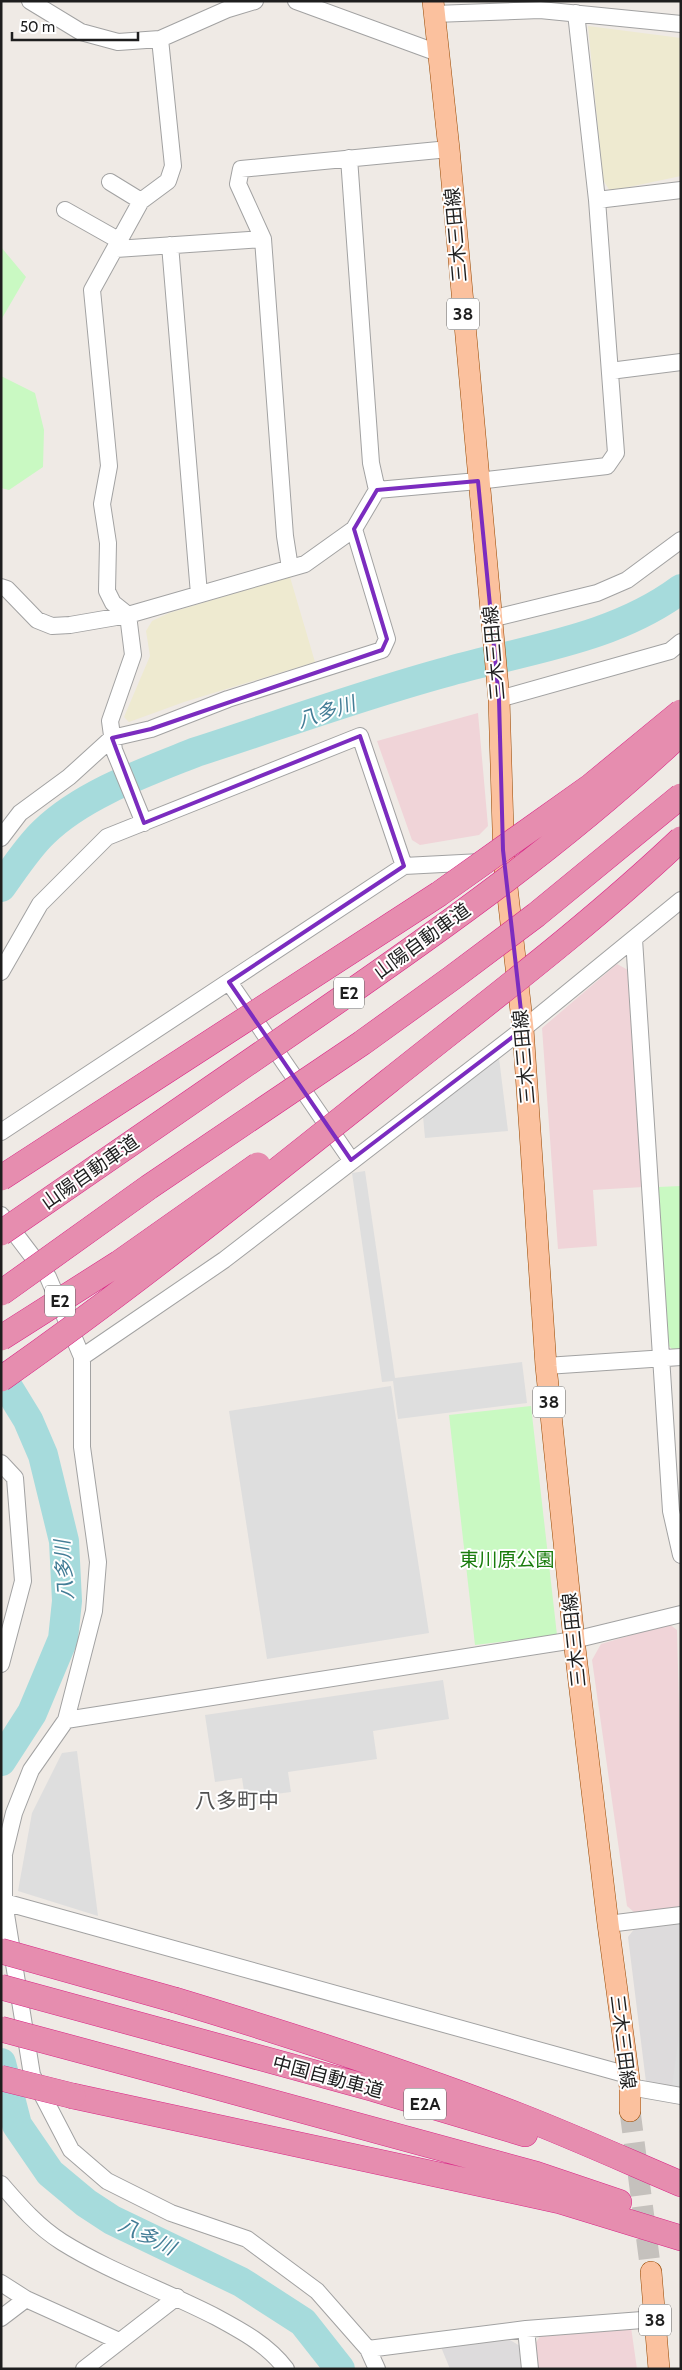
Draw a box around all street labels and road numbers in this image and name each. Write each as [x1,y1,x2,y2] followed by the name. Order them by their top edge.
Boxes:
[440,187,472,283] street label: 三木三田線
[447,298,479,329] road number: 38
[478,605,510,701] street label: 三木三田線
[369,898,475,984] street label: 山陽自動車道
[334,978,364,1008] road number: E2
[508,1009,540,1105] street label: 三木三田線
[37,1130,143,1214] street label: 山陽自動車道
[45,1285,75,1316] road number: E2
[533,1386,565,1418] road number: 38
[558,1592,590,1688] street label: 三木三田線
[606,1993,640,2091] street label: 三木三田線
[270,2051,386,2103] street label: 中国自動車道
[404,2088,446,2120] road number: E2A
[639,2304,671,2336] road number: 38

